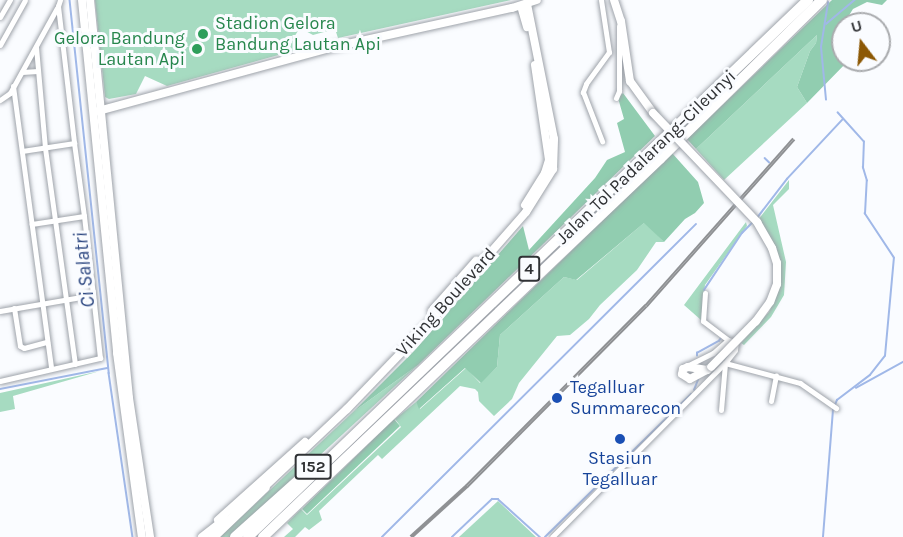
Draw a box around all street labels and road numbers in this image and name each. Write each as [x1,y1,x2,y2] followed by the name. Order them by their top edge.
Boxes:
[552,65,740,249] street label: Jalan Tol Padalarang–Cileunyi
[392,243,500,361] street label: Viking Boulevard
[517,256,541,282] road number: 4
[294,454,332,480] road number: 152

